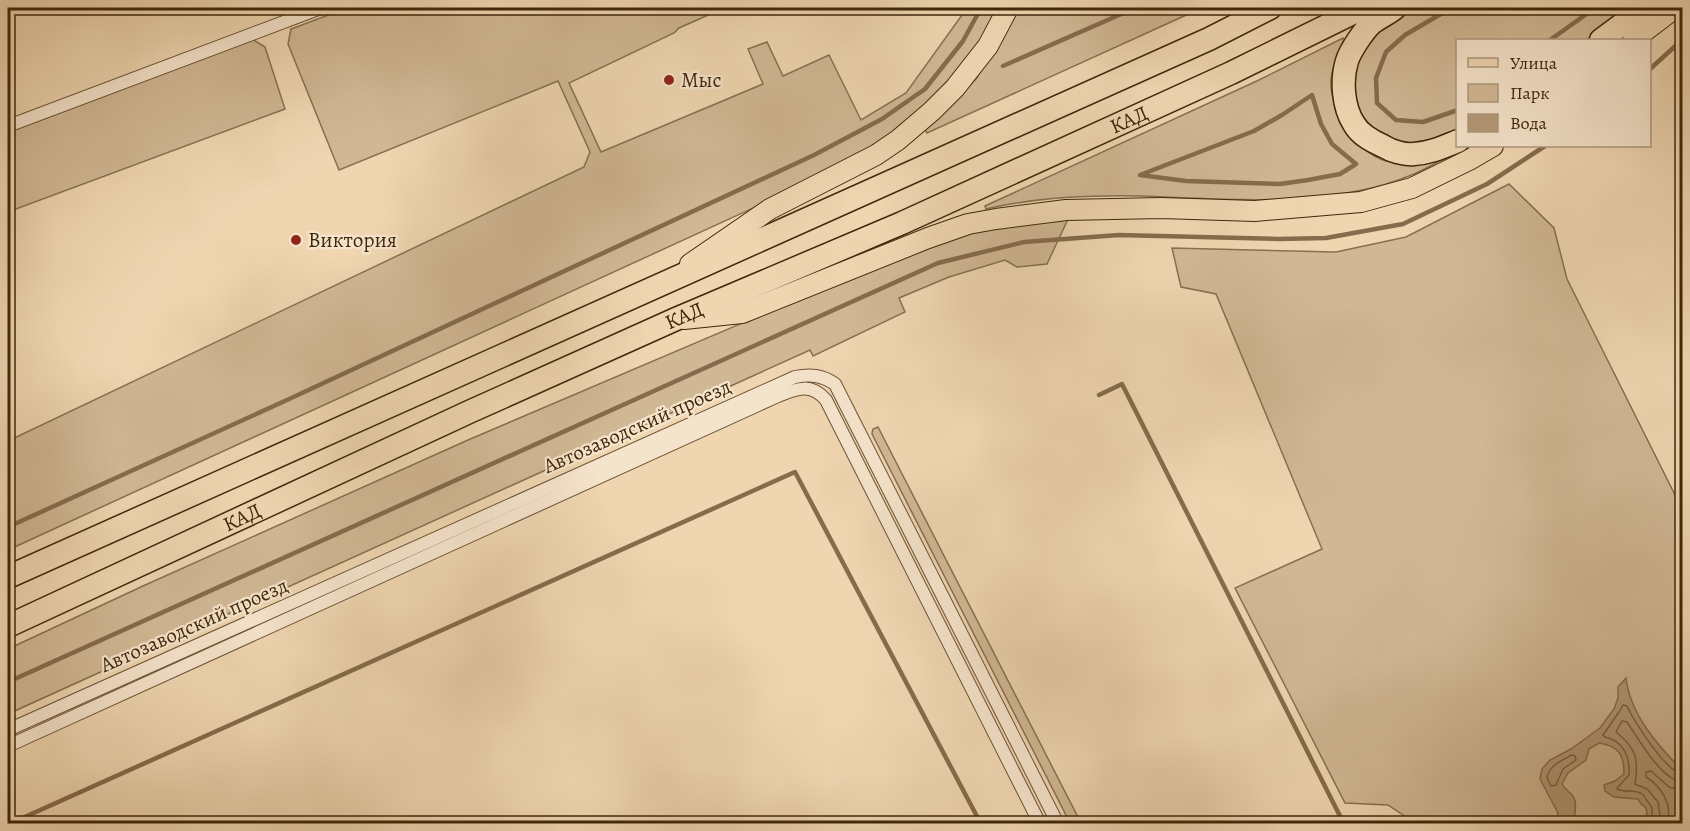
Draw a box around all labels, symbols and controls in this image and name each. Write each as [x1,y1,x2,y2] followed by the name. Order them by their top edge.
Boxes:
[1456,39,1651,147] legend
[1510,51,1558,75] text: Улица
[681,66,722,94] place label: Мыс
[662,73,676,87] marker: Мыс
[1510,81,1550,105] text: Парк
[1105,99,1152,140] street label: КАД
[1510,111,1548,135] text: Вода
[308,226,397,254] place label: Виктория
[289,233,303,247] marker: Виктория
[660,295,708,336] street label: КАД
[538,372,735,480] street label: Автозаводский проезд
[218,496,266,538] street label: КАД
[95,571,292,679] street label: Автозаводский проезд

